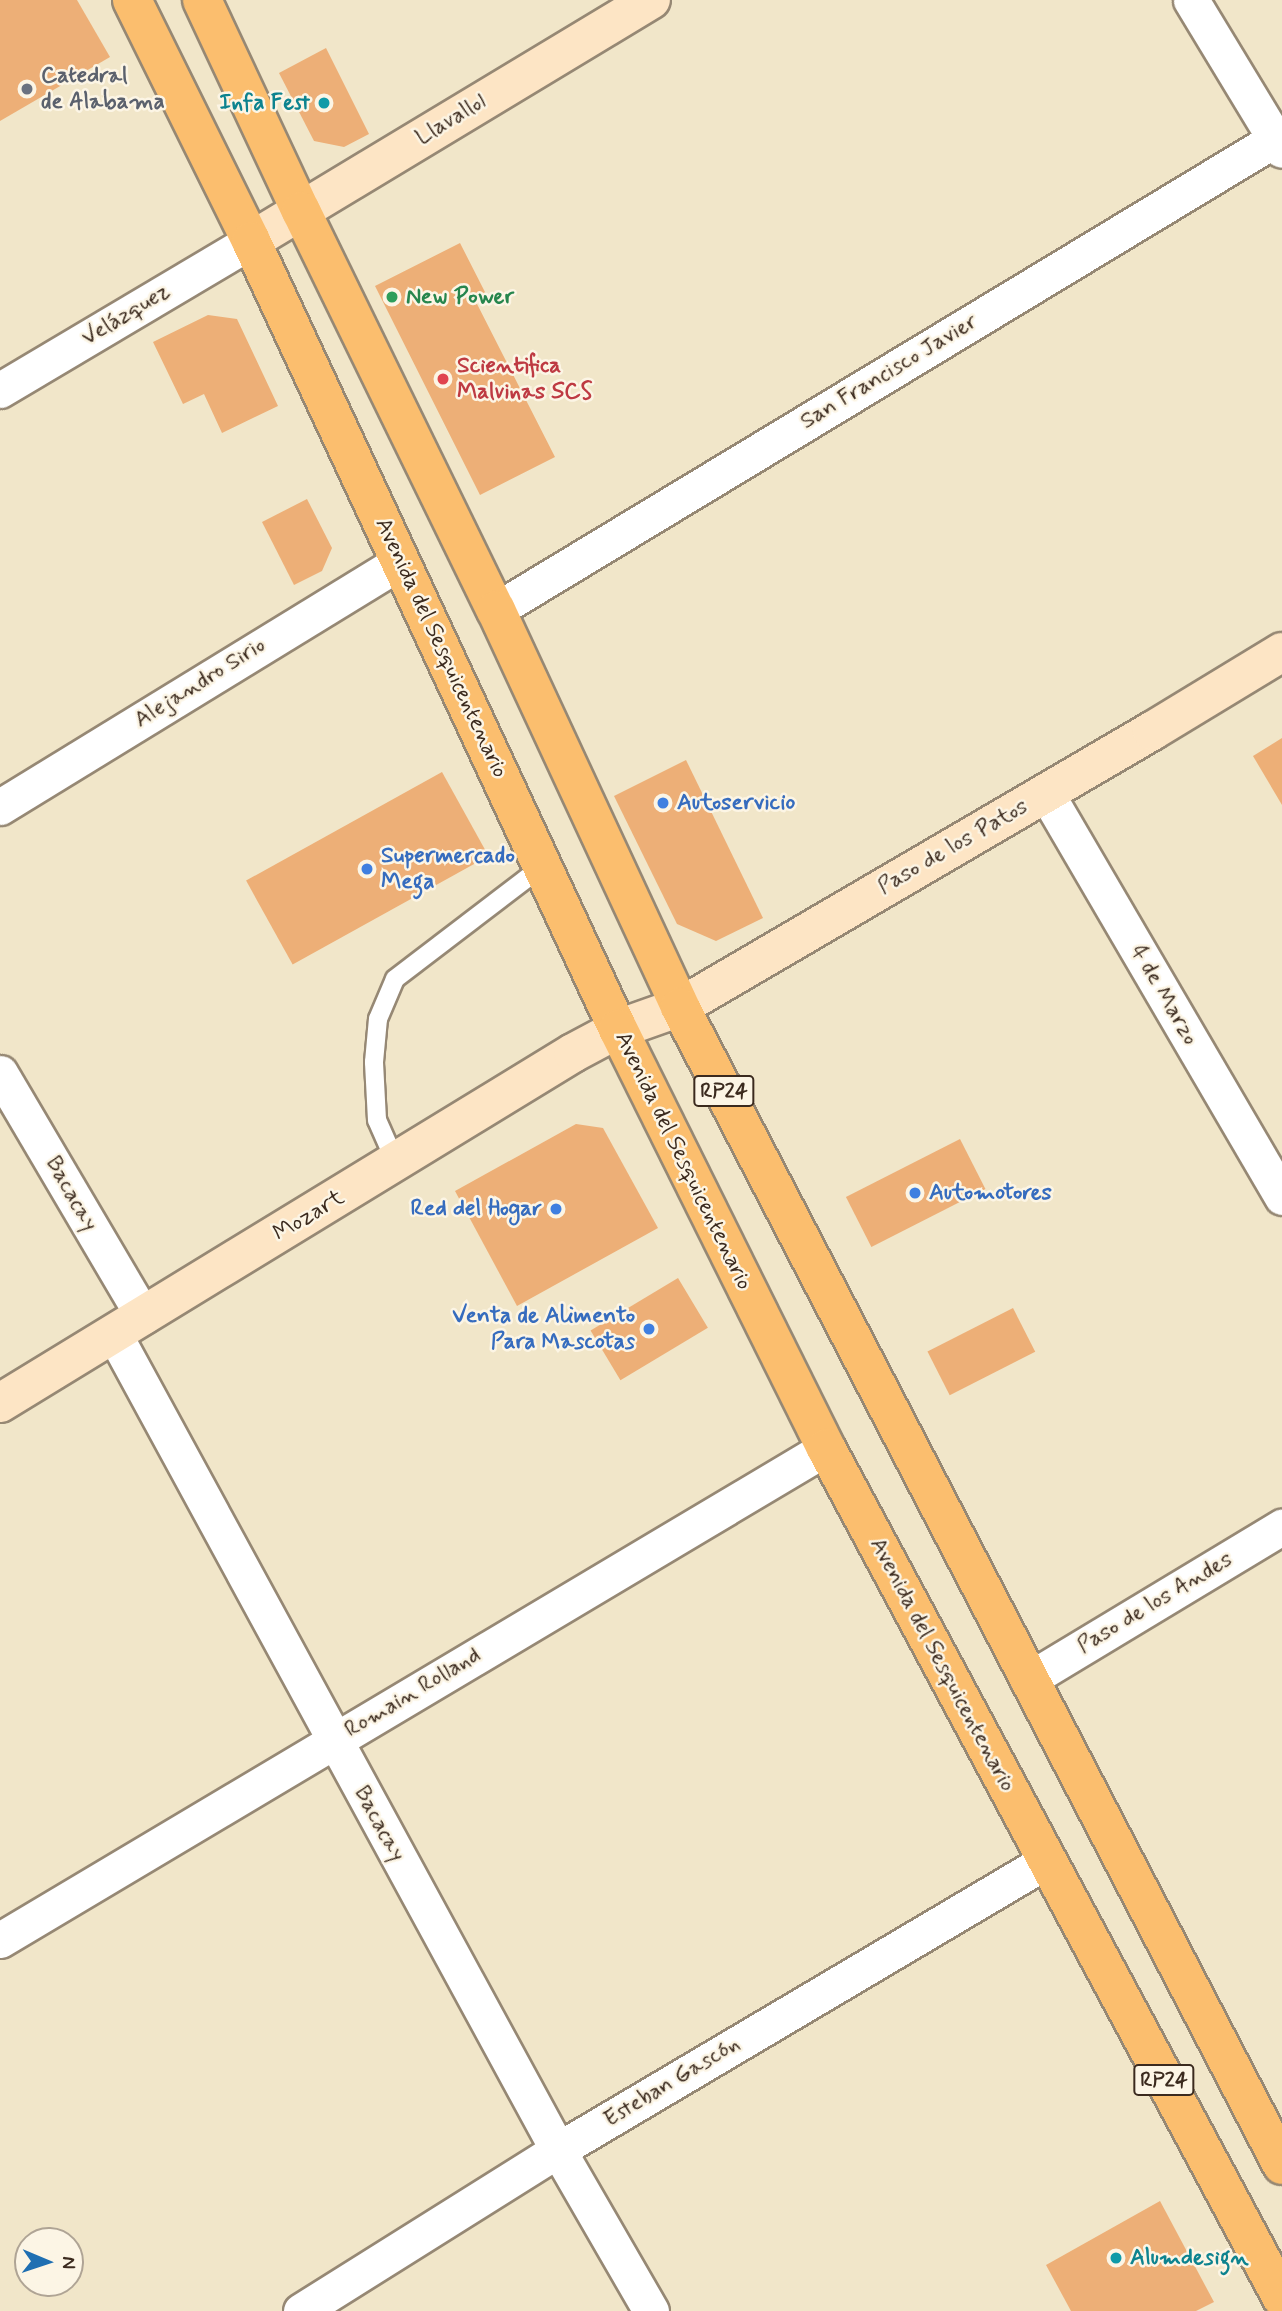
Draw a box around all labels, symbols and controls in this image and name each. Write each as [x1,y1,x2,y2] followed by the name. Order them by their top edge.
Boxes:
[41,62,165,116] place label: Catedral de Alabama
[19,81,35,97] marker: Catedral de Alabama
[411,88,491,152] street label: Llavallol
[220,89,310,117] place label: Infa Fest
[316,95,332,111] marker: Infa Fest
[77,278,175,352] street label: Velázquez
[406,283,510,311] place label: New Power
[384,289,400,305] marker: New Power
[793,307,985,437] street label: San Francisco Javier
[457,352,591,406] place label: Scientifica Malvinas SCS
[435,371,451,387] marker: Scientifica Malvinas SCS
[369,514,513,782] street label: Avenida del Sesquicentenario
[129,632,271,734] street label: Alejandro Sirio
[677,789,795,817] place label: Autoservicio
[655,795,671,811] marker: Autoservicio
[877,795,1029,899] street label: Paso de los Patos
[381,842,515,896] place label: Supermercado Mega
[359,861,375,877] marker: Supermercado Mega
[1124,940,1204,1050] street label: 4 de Marzo
[609,1028,757,1294] street label: Avenida del Sesquicentenario
[692,1074,756,1108] road number: RP24
[39,1152,103,1236] street label: Bacacay
[929,1179,1052,1207] place label: Automotores
[268,1184,350,1248] street label: Mozart
[907,1185,923,1201] marker: Automotores
[408,1195,542,1223] place label: Red del Hogar
[548,1201,564,1217] marker: Red del Hogar
[452,1302,635,1356] place label: Venta de Alimento Para Mascotas
[641,1321,657,1337] marker: Venta de Alimento Para Mascotas
[863,1534,1021,1796] street label: Avenida del Sesquicentenario
[1076,1548,1234,1658] street label: Paso de los Andes
[340,1642,486,1744] street label: Romain Rolland
[347,1781,411,1867] street label: Bacacay
[601,2032,743,2132] street label: Esteban Gascón
[1132,2062,1196,2098] road number: RP24
[14,2227,84,2297] north arrow
[1130,2244,1249,2272] place label: Alumdesign
[1108,2250,1124,2266] marker: Alumdesign
[56,2256,81,2269] text: N

